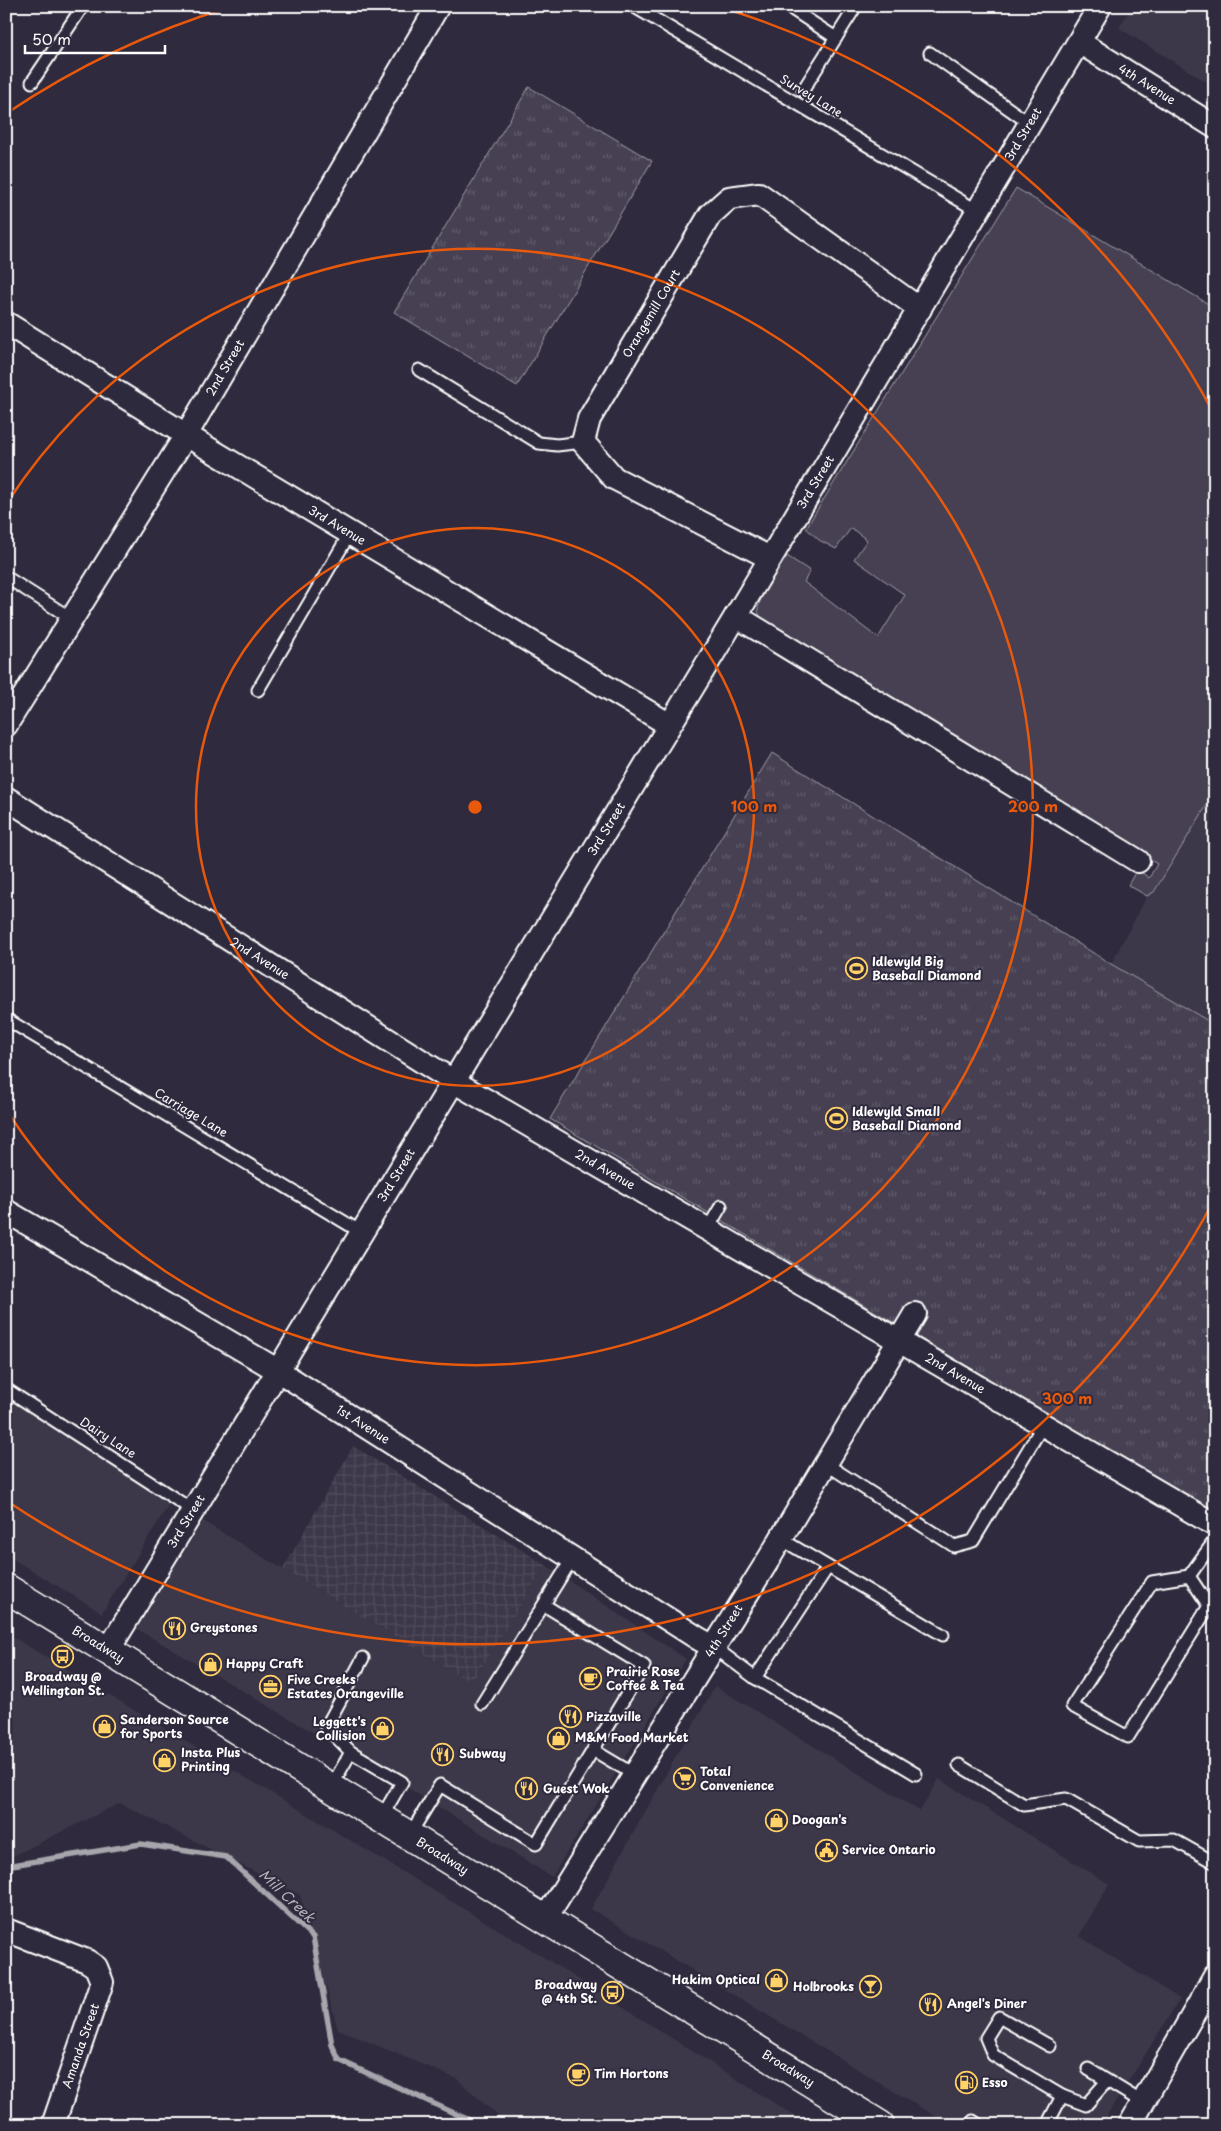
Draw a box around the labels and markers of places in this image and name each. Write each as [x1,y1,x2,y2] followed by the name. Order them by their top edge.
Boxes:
[466,798,484,816] centre of rings
[872,952,982,984] place label: Idlewyld Big Baseball Diamond
[844,957,868,981] sports icon: Idlewyld Big Baseball Diamond
[852,1102,962,1134] place label: Idlewyld Small Baseball Diamond
[824,1107,848,1131] sports icon: Idlewyld Small Baseball Diamond
[162,1616,186,1640] restaurant icon: Greystones
[190,1618,258,1636] place label: Greystones
[51,1644,75,1668] bus stop icon: Broadway @ Wellington St.
[198,1652,222,1676] shop icon: Happy Craft
[226,1654,304,1672] place label: Happy Craft
[606,1662,684,1694] place label: Prairie Rose Coffee & Tea
[21,1667,105,1699] place label: Broadway @ Wellington St.
[578,1667,602,1691] cafe icon: Prairie Rose Coffee & Tea
[287,1670,404,1702] place label: Five Creeks Estates Orangeville
[259,1675,283,1699] office icon: Five Creeks Estates Orangeville
[558,1705,582,1729] restaurant icon: Pizzaville
[586,1707,641,1725] place label: Pizzaville
[120,1710,229,1742] place label: Sanderson Source for Sports
[313,1712,366,1744] place label: Leggett's Collision
[92,1715,116,1739] shop icon: Sanderson Source for Sports
[370,1717,394,1741] shop icon: Leggett's Collision
[547,1726,571,1750] shop icon: M&M Food Market
[575,1728,689,1746] place label: M&M Food Market
[431,1742,455,1766] restaurant icon: Subway
[181,1743,241,1775] place label: Insta Plus Printing
[459,1744,506,1762] place label: Subway
[153,1748,177,1772] shop icon: Insta Plus Printing
[700,1762,775,1794] place label: Total Convenience
[672,1767,696,1791] supermarket icon: Total Convenience
[515,1777,539,1801] restaurant icon: Guest Wok
[543,1779,610,1797] place label: Guest Wok
[764,1808,788,1832] shop icon: Doogan's
[792,1810,847,1828] place label: Doogan's
[814,1838,838,1862] public building icon: Service Ontario
[842,1840,936,1858] place label: Service Ontario
[764,1968,788,1992] shop icon: Hakim Optical
[672,1970,760,1988] place label: Hakim Optical
[534,1975,597,2007] place label: Broadway @ 4th St.
[858,1975,882,1999] bar icon: Holbrooks
[793,1977,854,1995] place label: Holbrooks
[601,1980,625,2004] bus stop icon: Broadway @ 4th St.
[919,1992,943,2016] restaurant icon: Angel's Diner
[947,1994,1028,2012] place label: Angel's Diner
[566,2062,590,2086] cafe icon: Tim Hortons
[594,2064,669,2082] place label: Tim Hortons
[954,2071,978,2095] fuel station icon: Esso
[982,2073,1008,2091] place label: Esso

